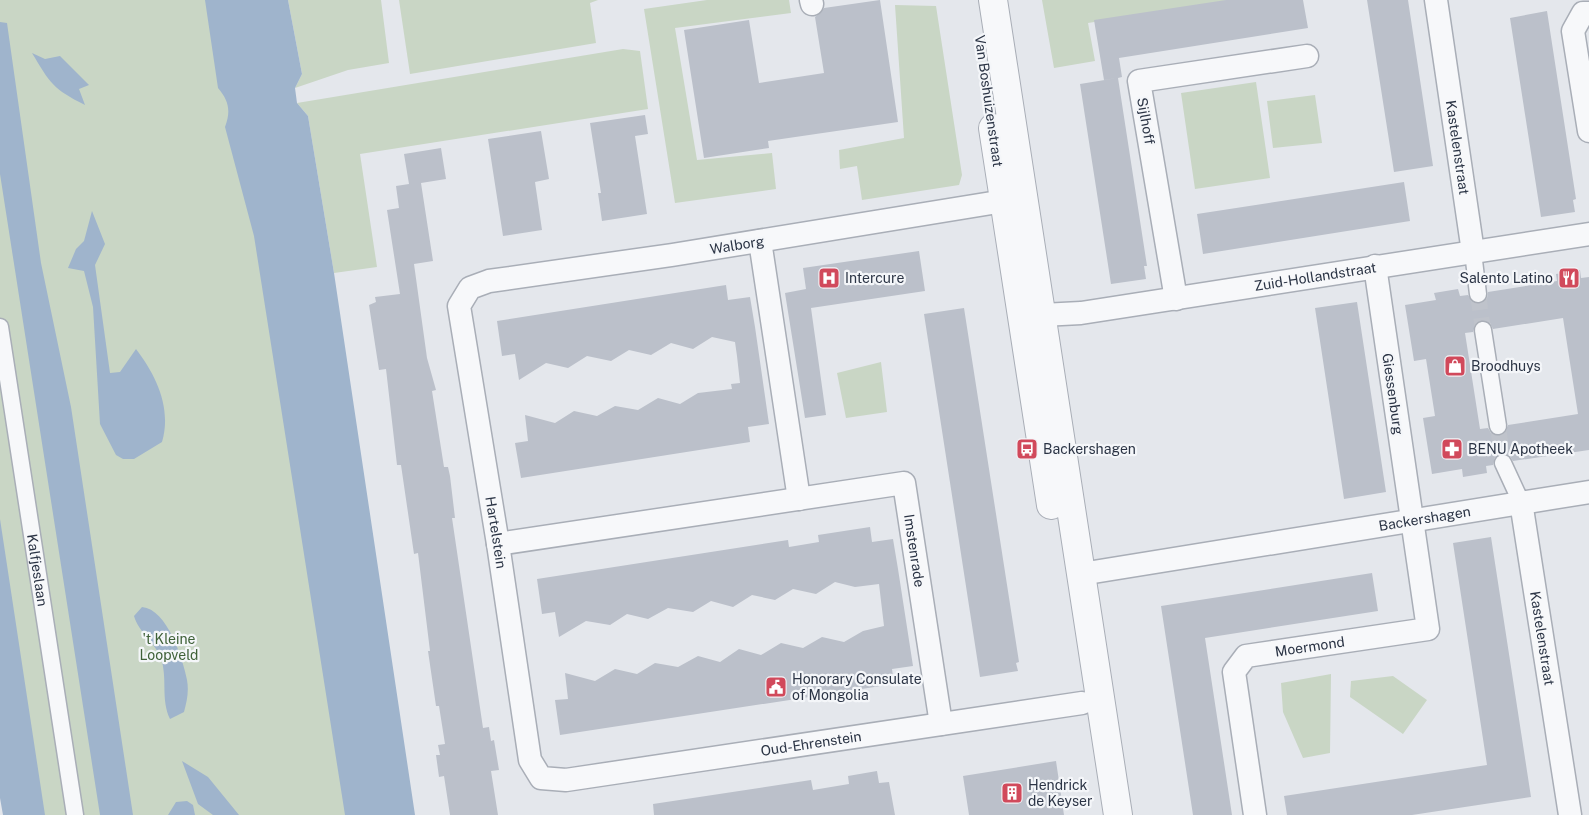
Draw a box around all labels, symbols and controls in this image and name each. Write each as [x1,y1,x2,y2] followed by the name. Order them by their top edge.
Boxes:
[972,34,1006,168] street label: Van Boshuizenstraat
[1134,96,1158,146] street label: Sijlhoff
[1443,99,1472,196] street label: Kastelenstraat
[709,233,766,257] street label: Walborg
[1253,259,1377,294] street label: Zuid-Hollandstraat
[817,266,841,290] hospital icon: Intercure
[1557,266,1581,290] restaurant icon: Salento Latino
[845,270,904,286] place label: Intercure
[1460,270,1553,286] place label: Salento Latino
[1379,352,1407,436] street label: Giessenburg
[1443,354,1467,378] shop icon: Broodhuys
[1471,358,1541,374] place label: Broodhuys
[1015,437,1039,461] bus stop icon: Backershagen
[1440,437,1464,461] pharmacy icon: BENU Apotheek
[1043,441,1136,457] place label: Backershagen
[1468,441,1573,457] place label: BENU Apotheek
[482,495,510,570] street label: Hartelstein
[1377,503,1472,534] street label: Backershagen
[901,513,928,588] street label: Imstenrade
[24,533,51,607] street label: Kalfjeslaan
[1527,590,1558,687] street label: Kastelenstraat
[140,631,198,663] park label: 't Kleine Loopveld
[1274,633,1346,660] street label: Moermond
[792,671,922,703] place label: Honorary Consulate of Mongolia
[764,675,788,699] public building icon: Honorary Consulate of Mongolia
[760,728,863,759] street label: Oud-Ehrenstein
[1028,777,1092,809] place label: Hendrick de Keyser
[1000,781,1024,805] building icon: Hendrick de Keyser

